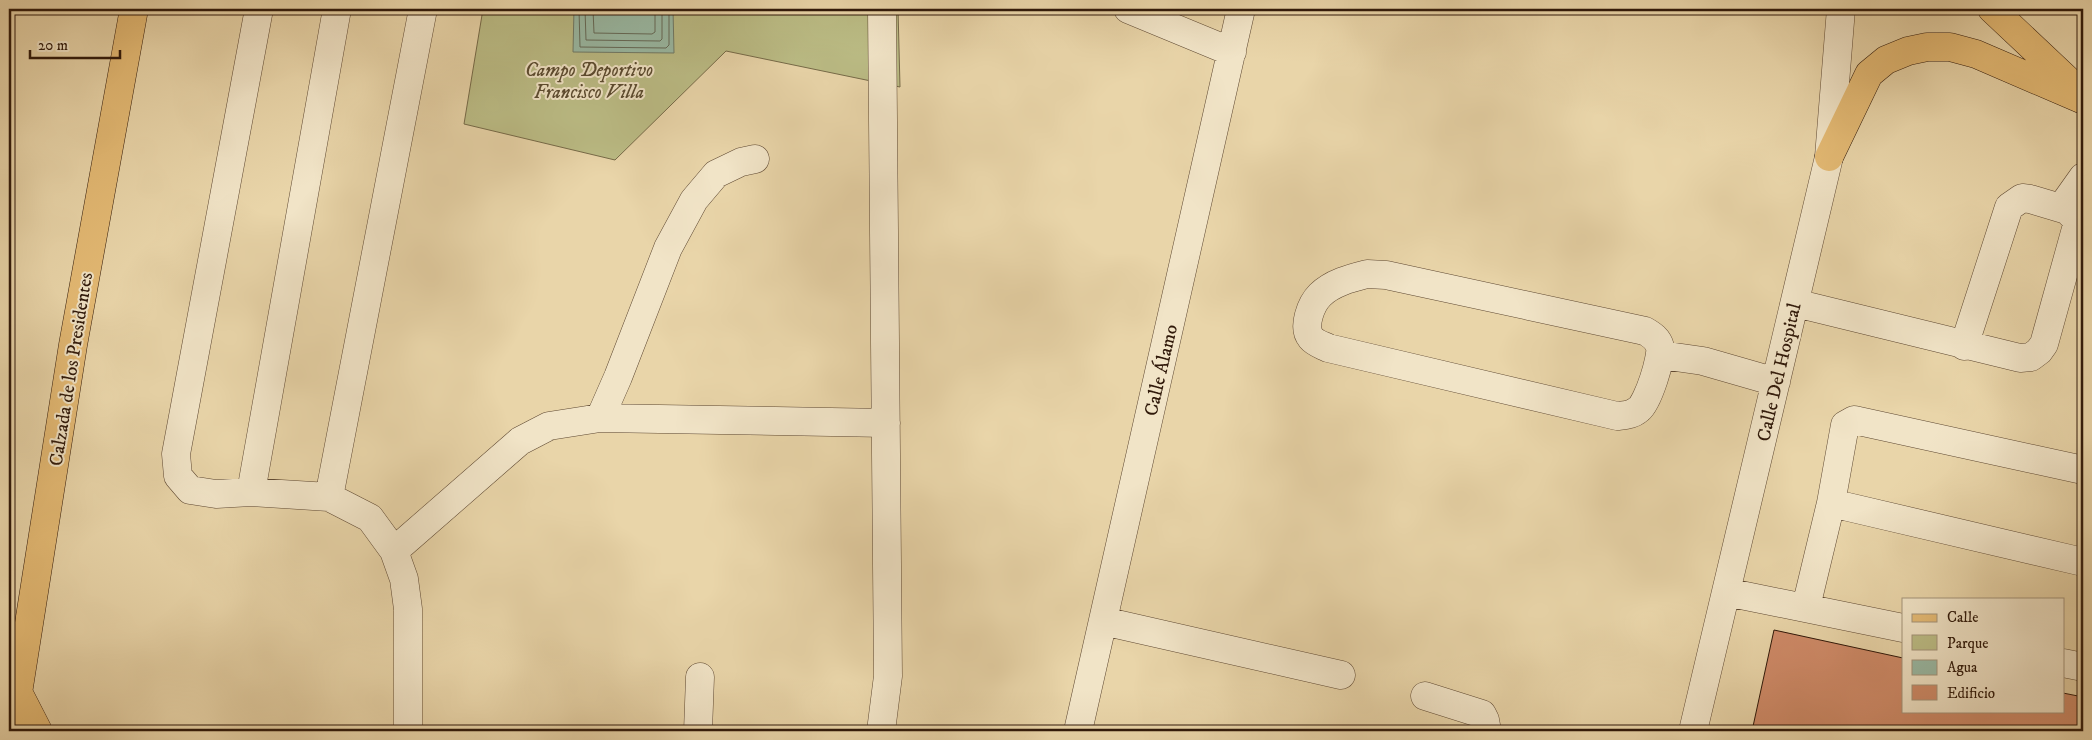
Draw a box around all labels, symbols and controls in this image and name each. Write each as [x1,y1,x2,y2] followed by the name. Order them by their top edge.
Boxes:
[30,28,120,60] scale bar
[38,36,68,55] text: 20 m
[525,59,653,104] park label: Campo Deportivo Francisco Villa
[45,271,98,468] street label: Calzada de los Presidentes
[1752,301,1807,444] street label: Calle Del Hospital
[1138,322,1183,418] street label: Calle Álamo
[1902,598,2064,712] legend
[1947,608,1979,627] text: Calle
[1947,634,1988,653] text: Parque
[1947,658,1978,677] text: Agua
[1947,684,1995,703] text: Edificio

